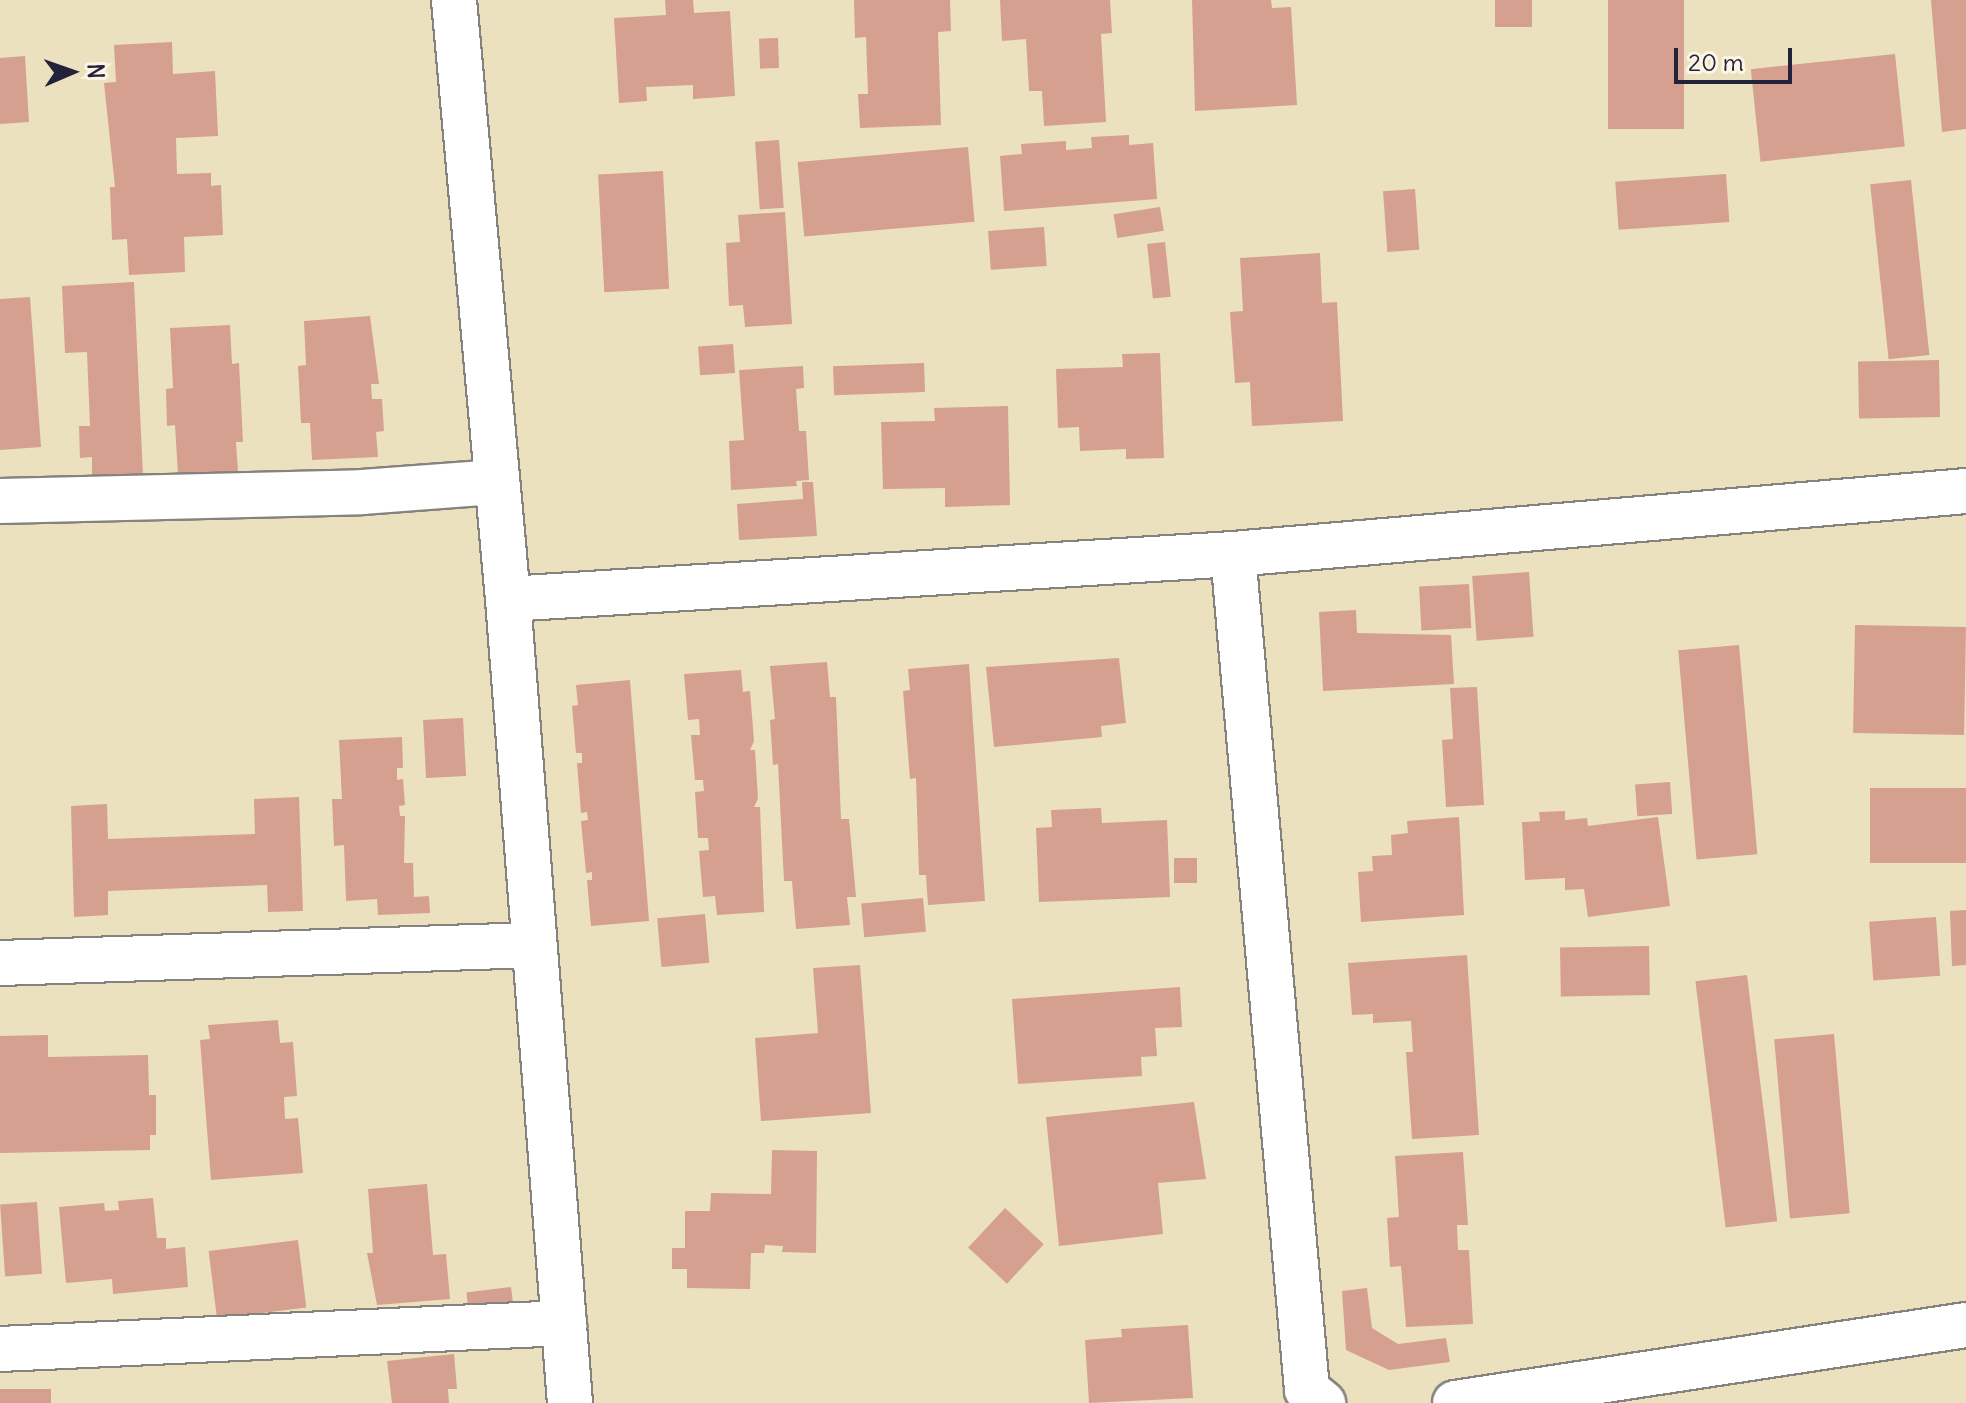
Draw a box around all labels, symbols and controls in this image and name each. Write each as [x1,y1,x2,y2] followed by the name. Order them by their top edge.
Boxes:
[32,32,112,112] north arrow
[1678,32,1796,82] scale bar
[1688,47,1744,77] text: 20 m
[82,63,110,79] text: N

